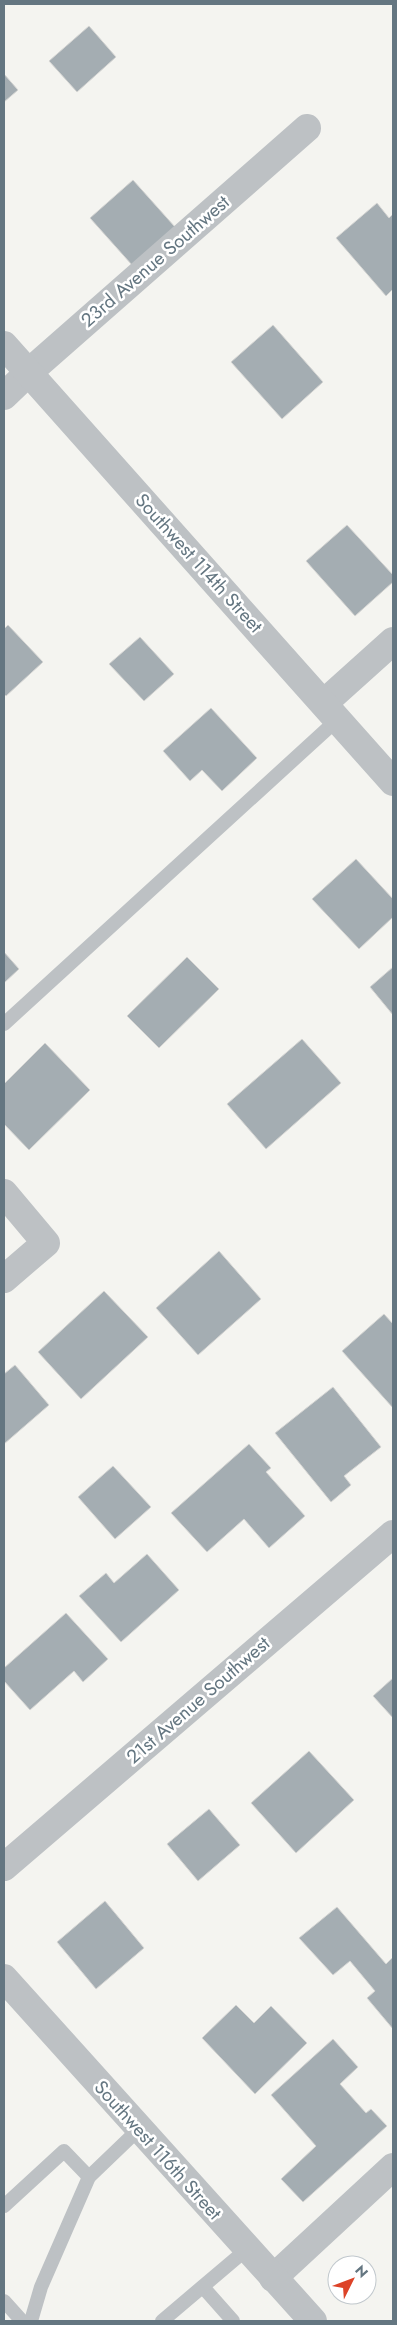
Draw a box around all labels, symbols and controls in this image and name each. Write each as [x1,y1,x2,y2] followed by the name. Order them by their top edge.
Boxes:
[75,189,235,333] street label: 23rd Avenue Southwest
[129,487,269,639] street label: Southwest 114th Street
[120,1630,276,1770] street label: 21st Avenue Southwest
[88,2074,228,2226] street label: Southwest 116th Street
[327,2255,377,2305] north arrow
[351,2260,373,2282] text: N

